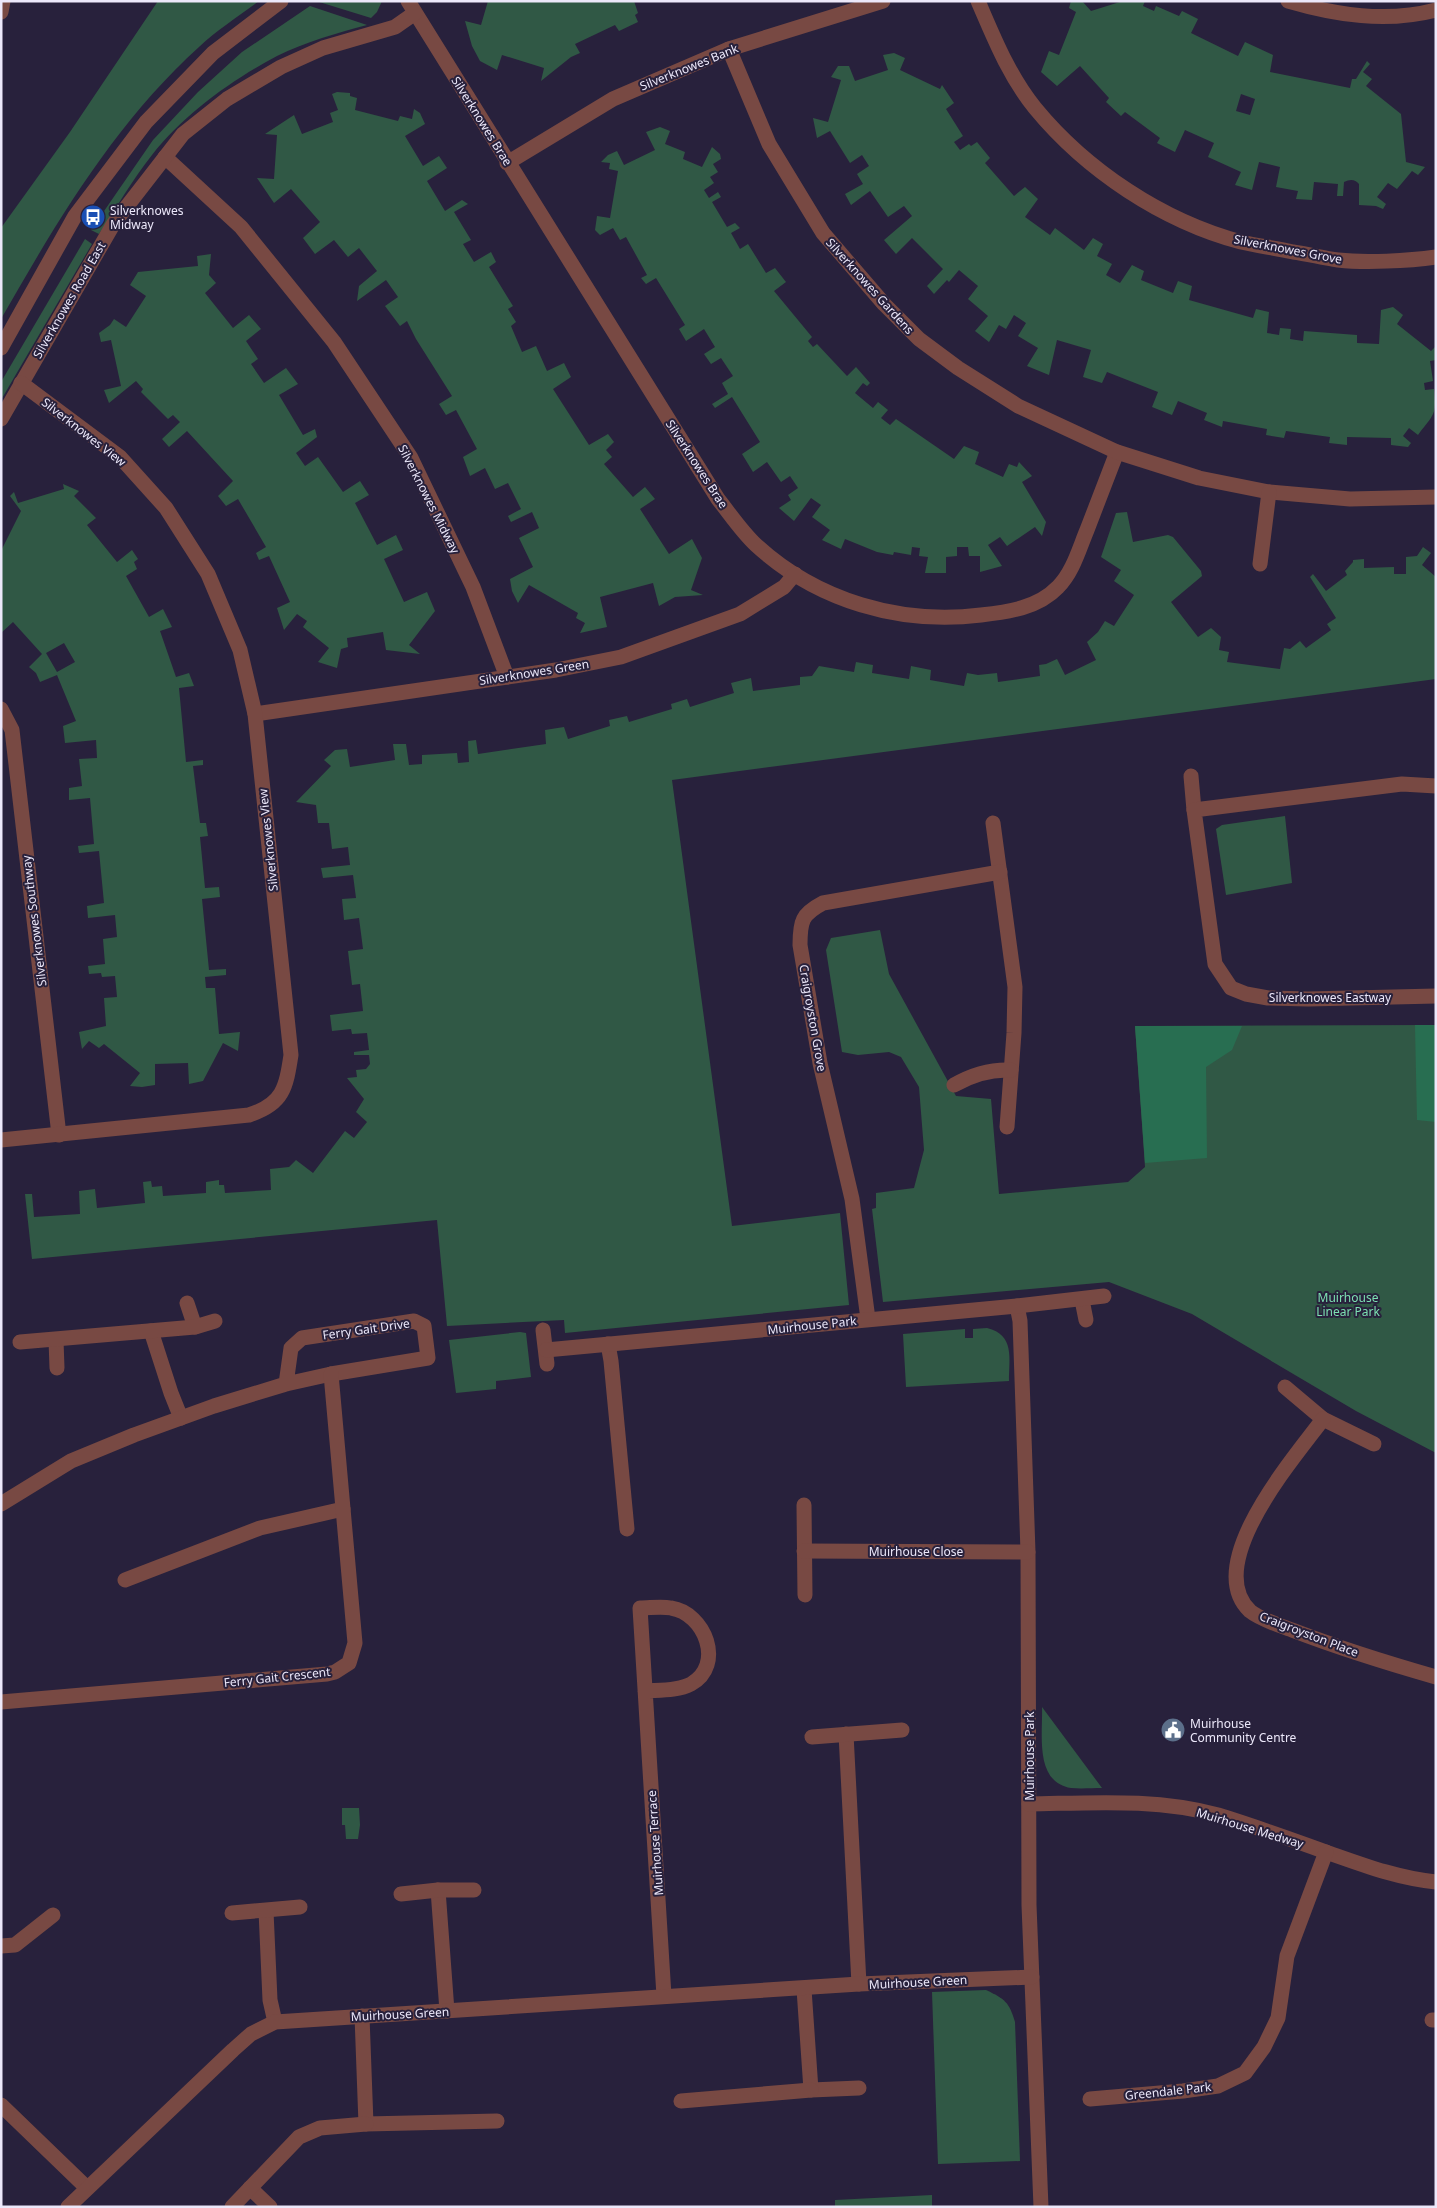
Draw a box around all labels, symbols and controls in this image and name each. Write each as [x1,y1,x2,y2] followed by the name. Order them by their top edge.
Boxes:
[637,39,741,95] street label: Silverknowes Bank
[448,73,516,169] street label: Silverknowes Brae
[110,202,184,233] place label: Silverknowes Midway
[80,204,106,230] bus stop icon: Silverknowes Midway
[1232,230,1344,268] street label: Silverknowes Grove
[822,234,918,338] street label: Silverknowes Gardens
[29,238,110,361] street label: Silverknowes Road East
[38,394,130,471] street label: Silverknowes View
[662,416,732,512] street label: Silverknowes Brae
[394,442,464,557] street label: Silverknowes Midway
[478,655,590,689] street label: Silverknowes Green
[254,787,282,892] street label: Silverknowes View
[17,854,50,987] street label: Silverknowes Southway
[795,963,831,1073] street label: Craigroyston Grove
[1269,989,1392,1006] street label: Silverknowes Eastway
[1316,1289,1380,1320] park label: Muirhouse Linear Park
[767,1312,858,1338] street label: Muirhouse Park
[321,1314,411,1344] street label: Ferry Gait Drive
[869,1543,963,1560] street label: Muirhouse Close
[1257,1607,1361,1661] street label: Craigroyston Place
[223,1663,332,1691] street label: Ferry Gait Crescent
[1021,1711,1038,1801] street label: Muirhouse Park
[1190,1715,1297,1746] place label: Muirhouse Community Centre
[1160,1717,1186,1743] public building icon: Muirhouse Community Centre
[643,1790,667,1896] street label: Muirhouse Terrace
[1194,1804,1307,1853] street label: Muirhouse Medway
[868,1971,968,1993] street label: Muirhouse Green
[350,2003,450,2025] street label: Muirhouse Green
[1124,2078,1213,2104] street label: Greendale Park

